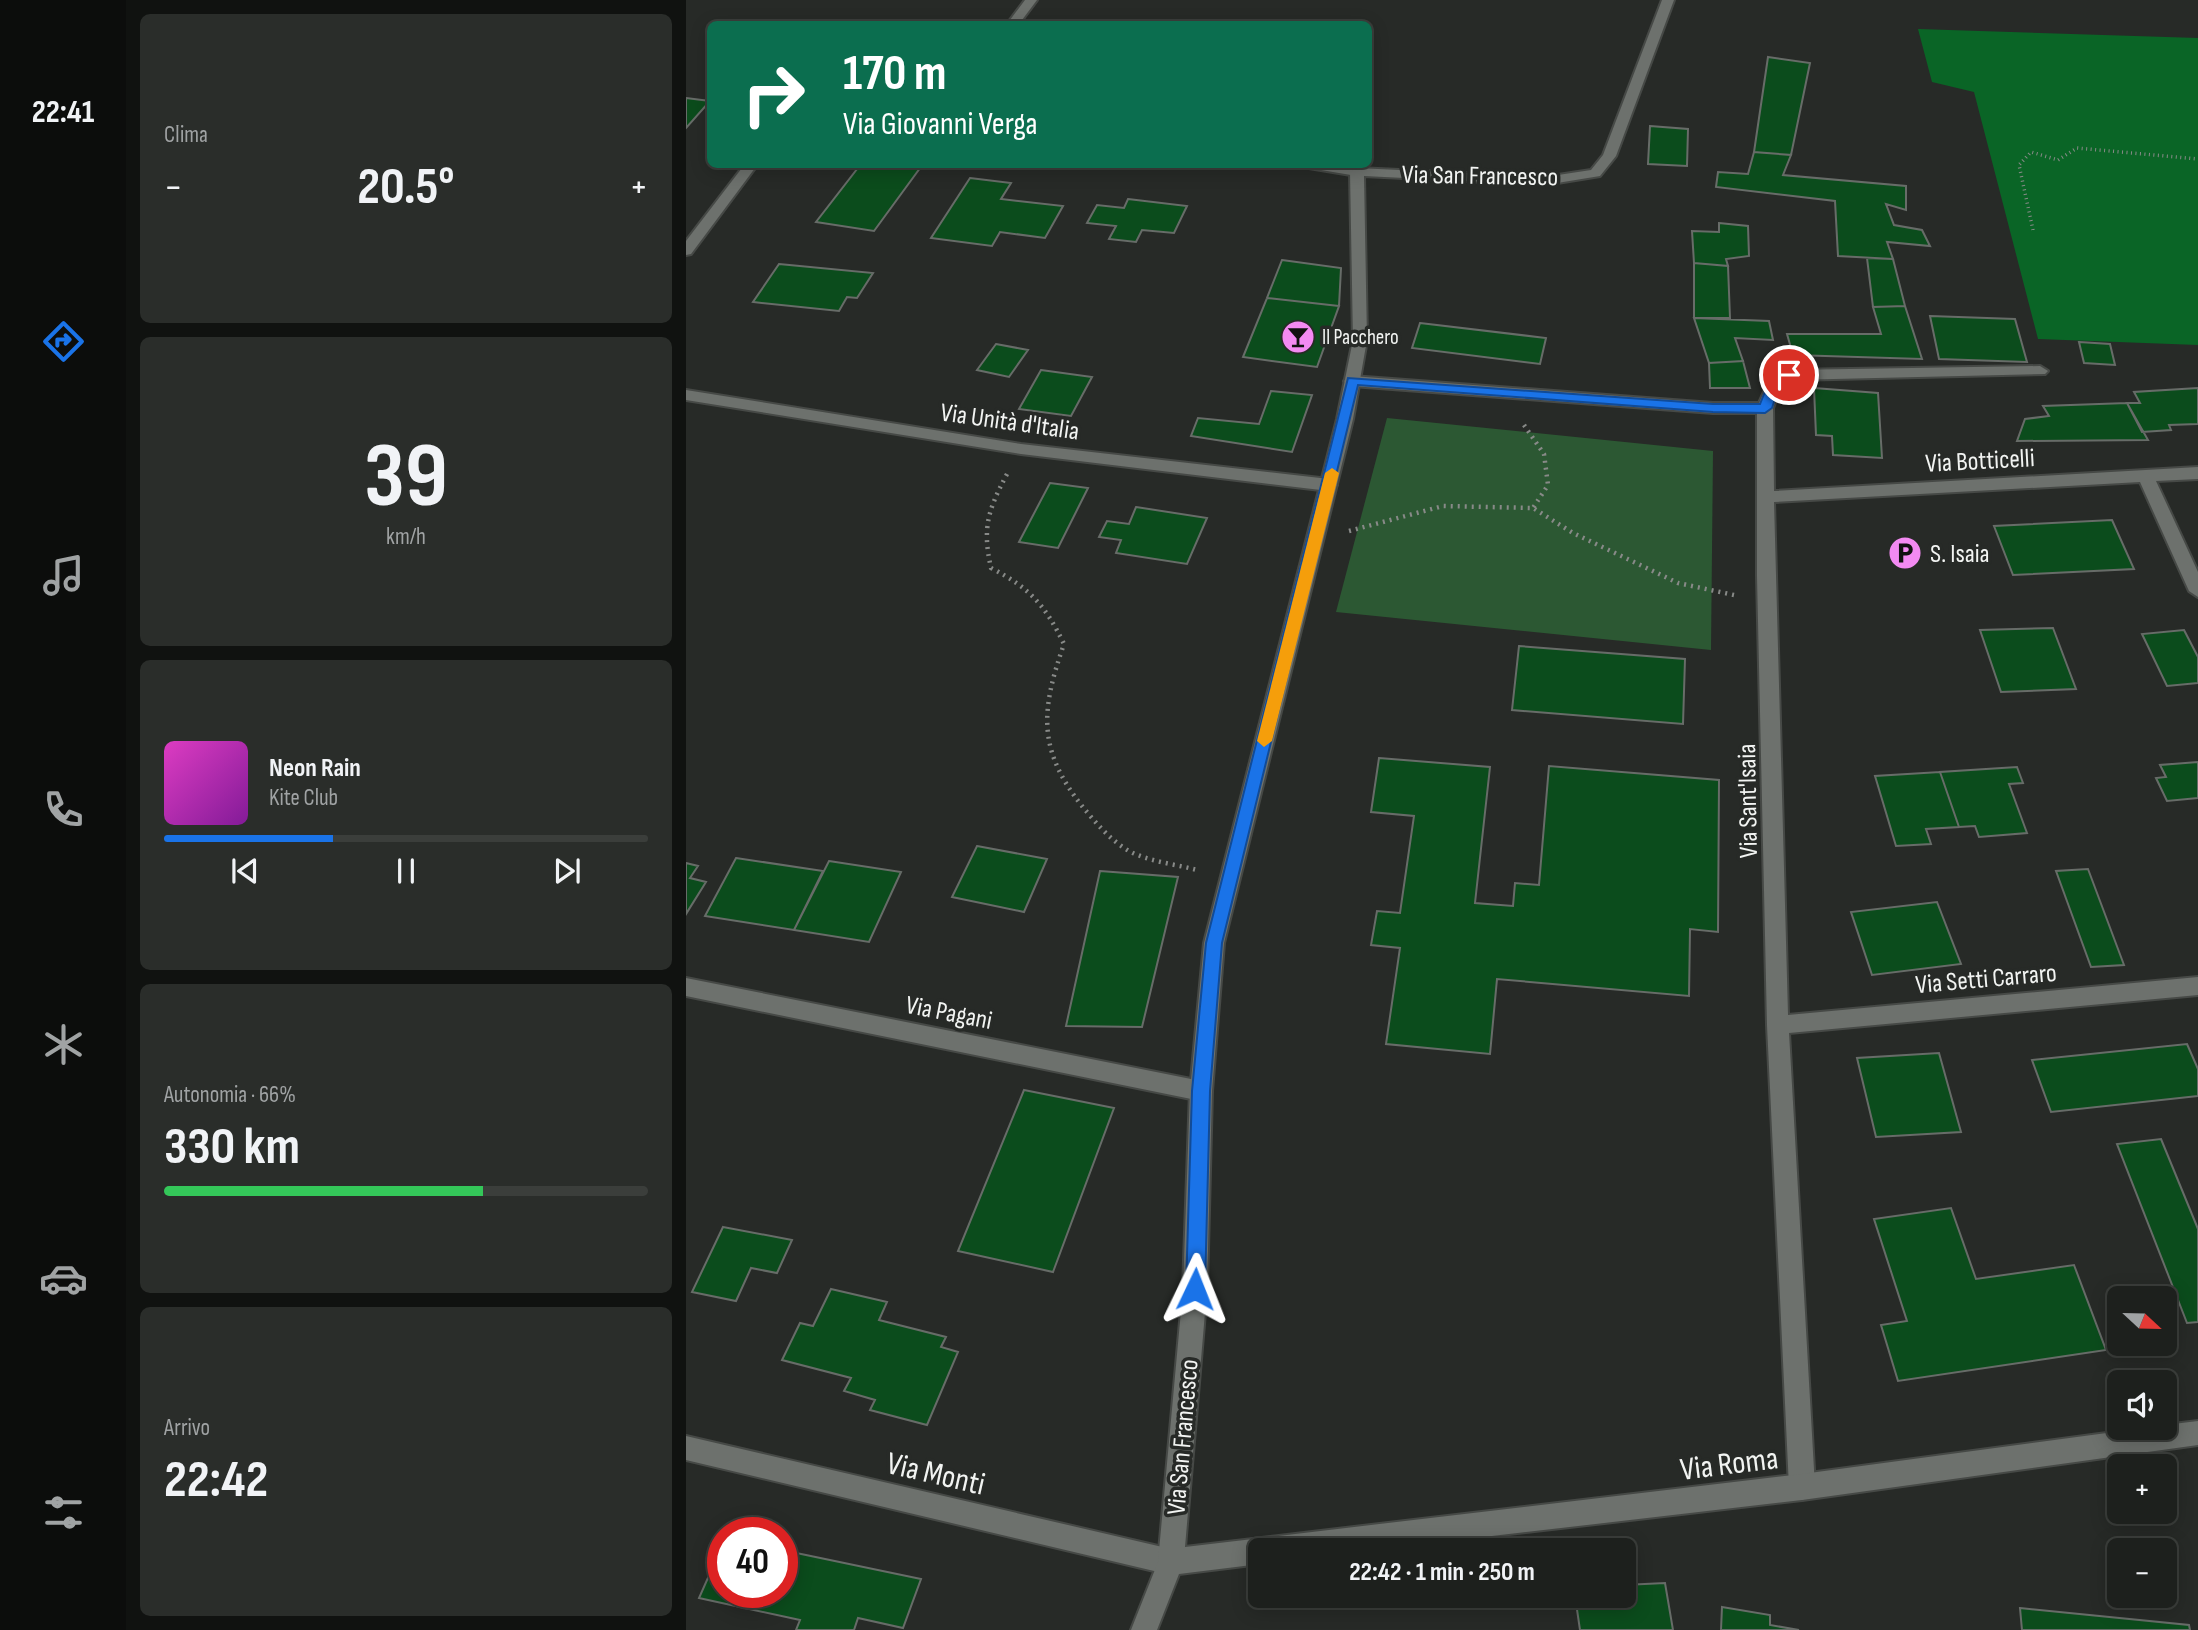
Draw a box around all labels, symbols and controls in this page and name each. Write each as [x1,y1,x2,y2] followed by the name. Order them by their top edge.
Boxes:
[843,45,947,104] text: 170 m
[728,49,819,140] icon: right
[32,93,94,132] text: 22:41
[843,105,1038,144] text: Via Giovanni Verga
[164,121,208,149] text: Clima
[357,156,455,219] text: 20.5°
[1402,160,1558,193] street label: Via San Francesco
[164,165,183,210] text: −
[629,165,648,210] text: +
[39,317,88,366] icon: directions
[1279,318,1317,356] bar icon: Il Pacchero
[1322,325,1399,350] place label: Il Pacchero
[1759,345,1819,405] pin
[1770,356,1808,394] icon: arrive
[938,397,1081,448] street label: Via Unità d'Italia
[364,423,448,532] text: 39
[1925,443,2036,480] street label: Via Botticelli
[386,523,426,551] text: km/h
[1886,534,1924,572] parking icon: S. Isaia
[1930,539,1990,570] place label: S. Isaia
[39,551,88,600] icon: music
[1732,743,1765,858] street label: Via Sant'Isaia
[269,753,361,784] text: Neon Rain
[269,784,338,812] text: Kite Club
[39,785,88,834] icon: phone
[226,852,264,890] icon: previous
[387,852,425,890] icon: pause
[548,852,586,890] icon: next
[1914,958,2058,1001] street label: Via Setti Carraro
[903,990,995,1037] street label: Via Pagani
[39,1020,88,1069] icon: climate
[164,1081,296,1109] text: Autonomia · 66%
[164,1116,300,1179] text: 330 km
[1158,1252,1232,1326] position arrow
[39,1254,88,1303] icon: car
[2107,1286,2177,1356] north arrow
[2107,1286,2177,1608] map controls
[1161,1358,1206,1516] street label: Via San Francesco
[2107,1370,2177,1440] button: sound
[164,1414,210,1442] text: Arrivo
[1678,1439,1780,1490] street label: Via Roma
[883,1444,989,1505] street label: Via Monti
[164,1449,268,1512] text: 22:42
[2107,1454,2177,1524] button: +
[39,1488,88,1537] icon: filters
[707,1517,798,1608] speed limit sign: 40
[2107,1538,2177,1608] button: −
[1349,1557,1535,1588] text: 22:42 · 1 min · 250 m

